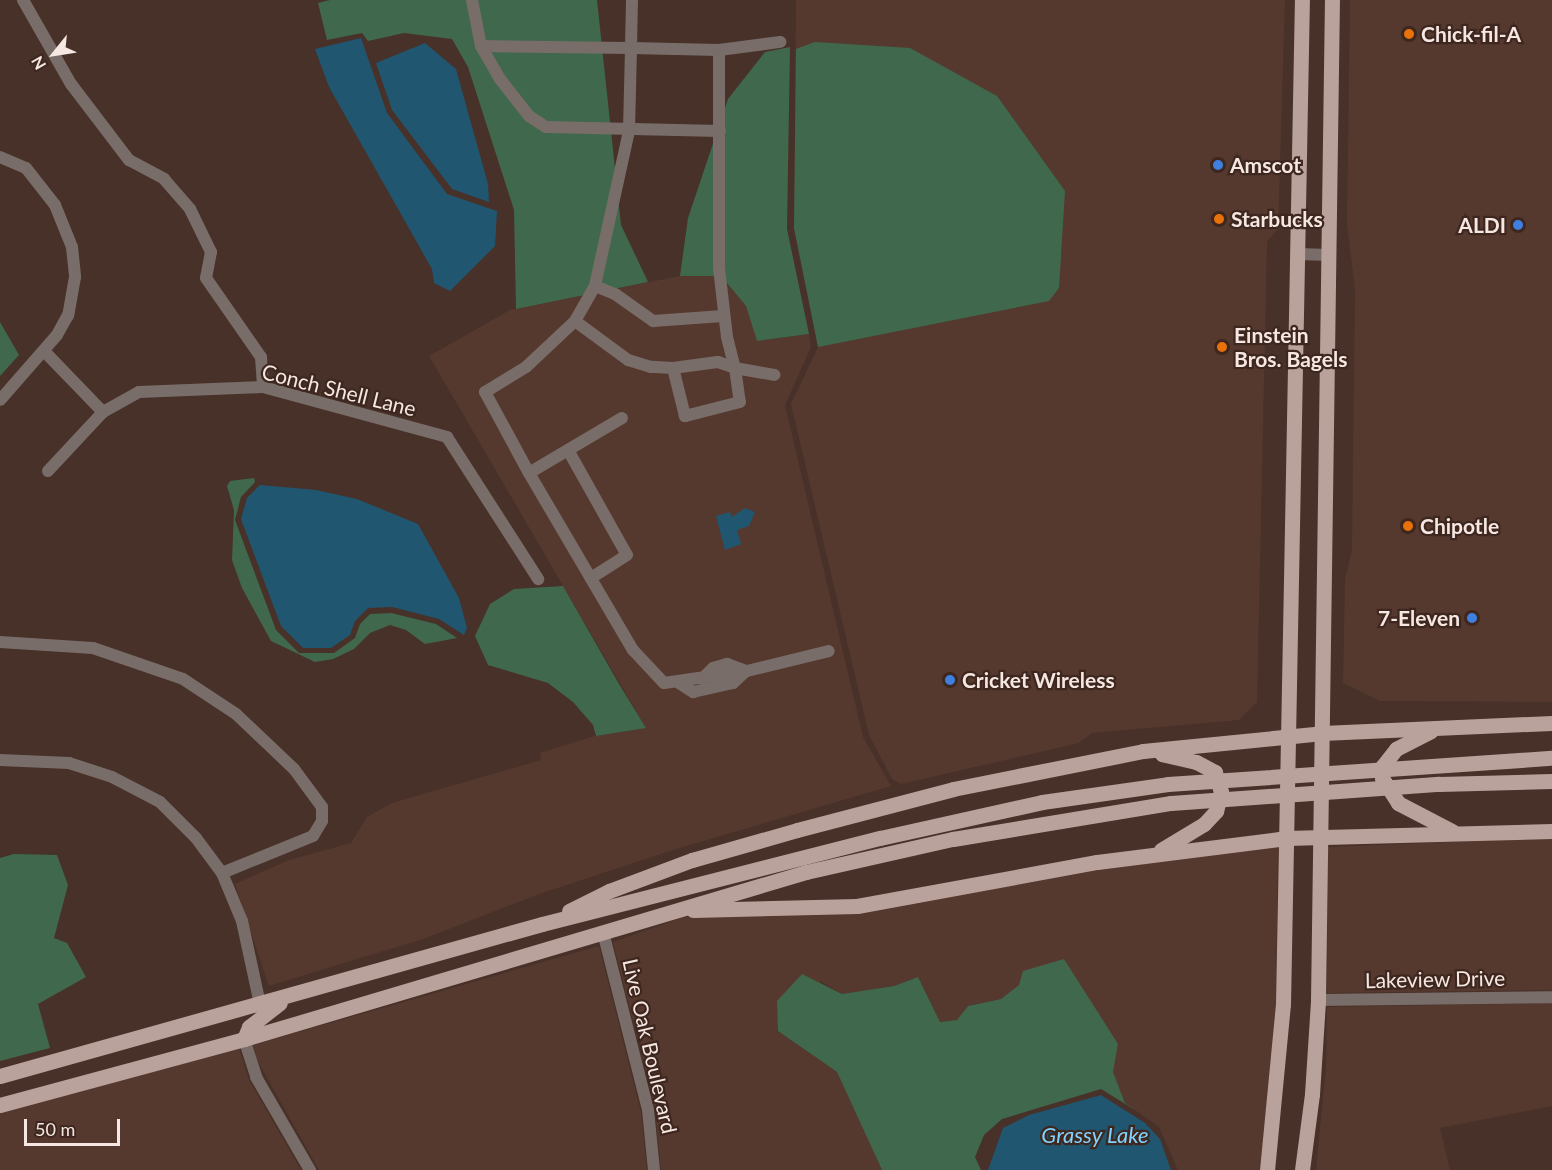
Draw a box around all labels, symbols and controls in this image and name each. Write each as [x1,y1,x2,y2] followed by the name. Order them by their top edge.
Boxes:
[1421,21,1521,47] place label: Chick-fil-A
[24,24,84,84] north arrow
[1402,27,1416,41] marker: Chick-fil-A
[27,53,49,73] text: N
[1230,152,1301,178] place label: Amscot
[1211,158,1225,172] marker: Amscot
[1231,206,1323,232] place label: Starbucks
[1212,212,1226,226] marker: Starbucks
[1458,212,1506,238] place label: ALDI
[1511,218,1525,232] marker: ALDI
[1234,322,1347,372] place label: Einstein Bros. Bagels
[1215,340,1229,354] marker: Einstein Bros. Bagels
[259,359,419,421] street label: Conch Shell Lane
[1420,513,1499,539] place label: Chipotle
[1401,519,1415,533] marker: Chipotle
[1378,605,1460,631] place label: 7-Eleven
[1465,611,1479,625] marker: 7-Eleven
[962,667,1115,693] place label: Cricket Wireless
[943,673,957,687] marker: Cricket Wireless
[618,956,682,1136] street label: Live Oak Boulevard
[1364,965,1506,993] street label: Lakeview Drive
[27,1107,123,1145] scale bar
[35,1118,75,1140] text: 50 m
[1041,1122,1149,1148] water label: Grassy Lake

